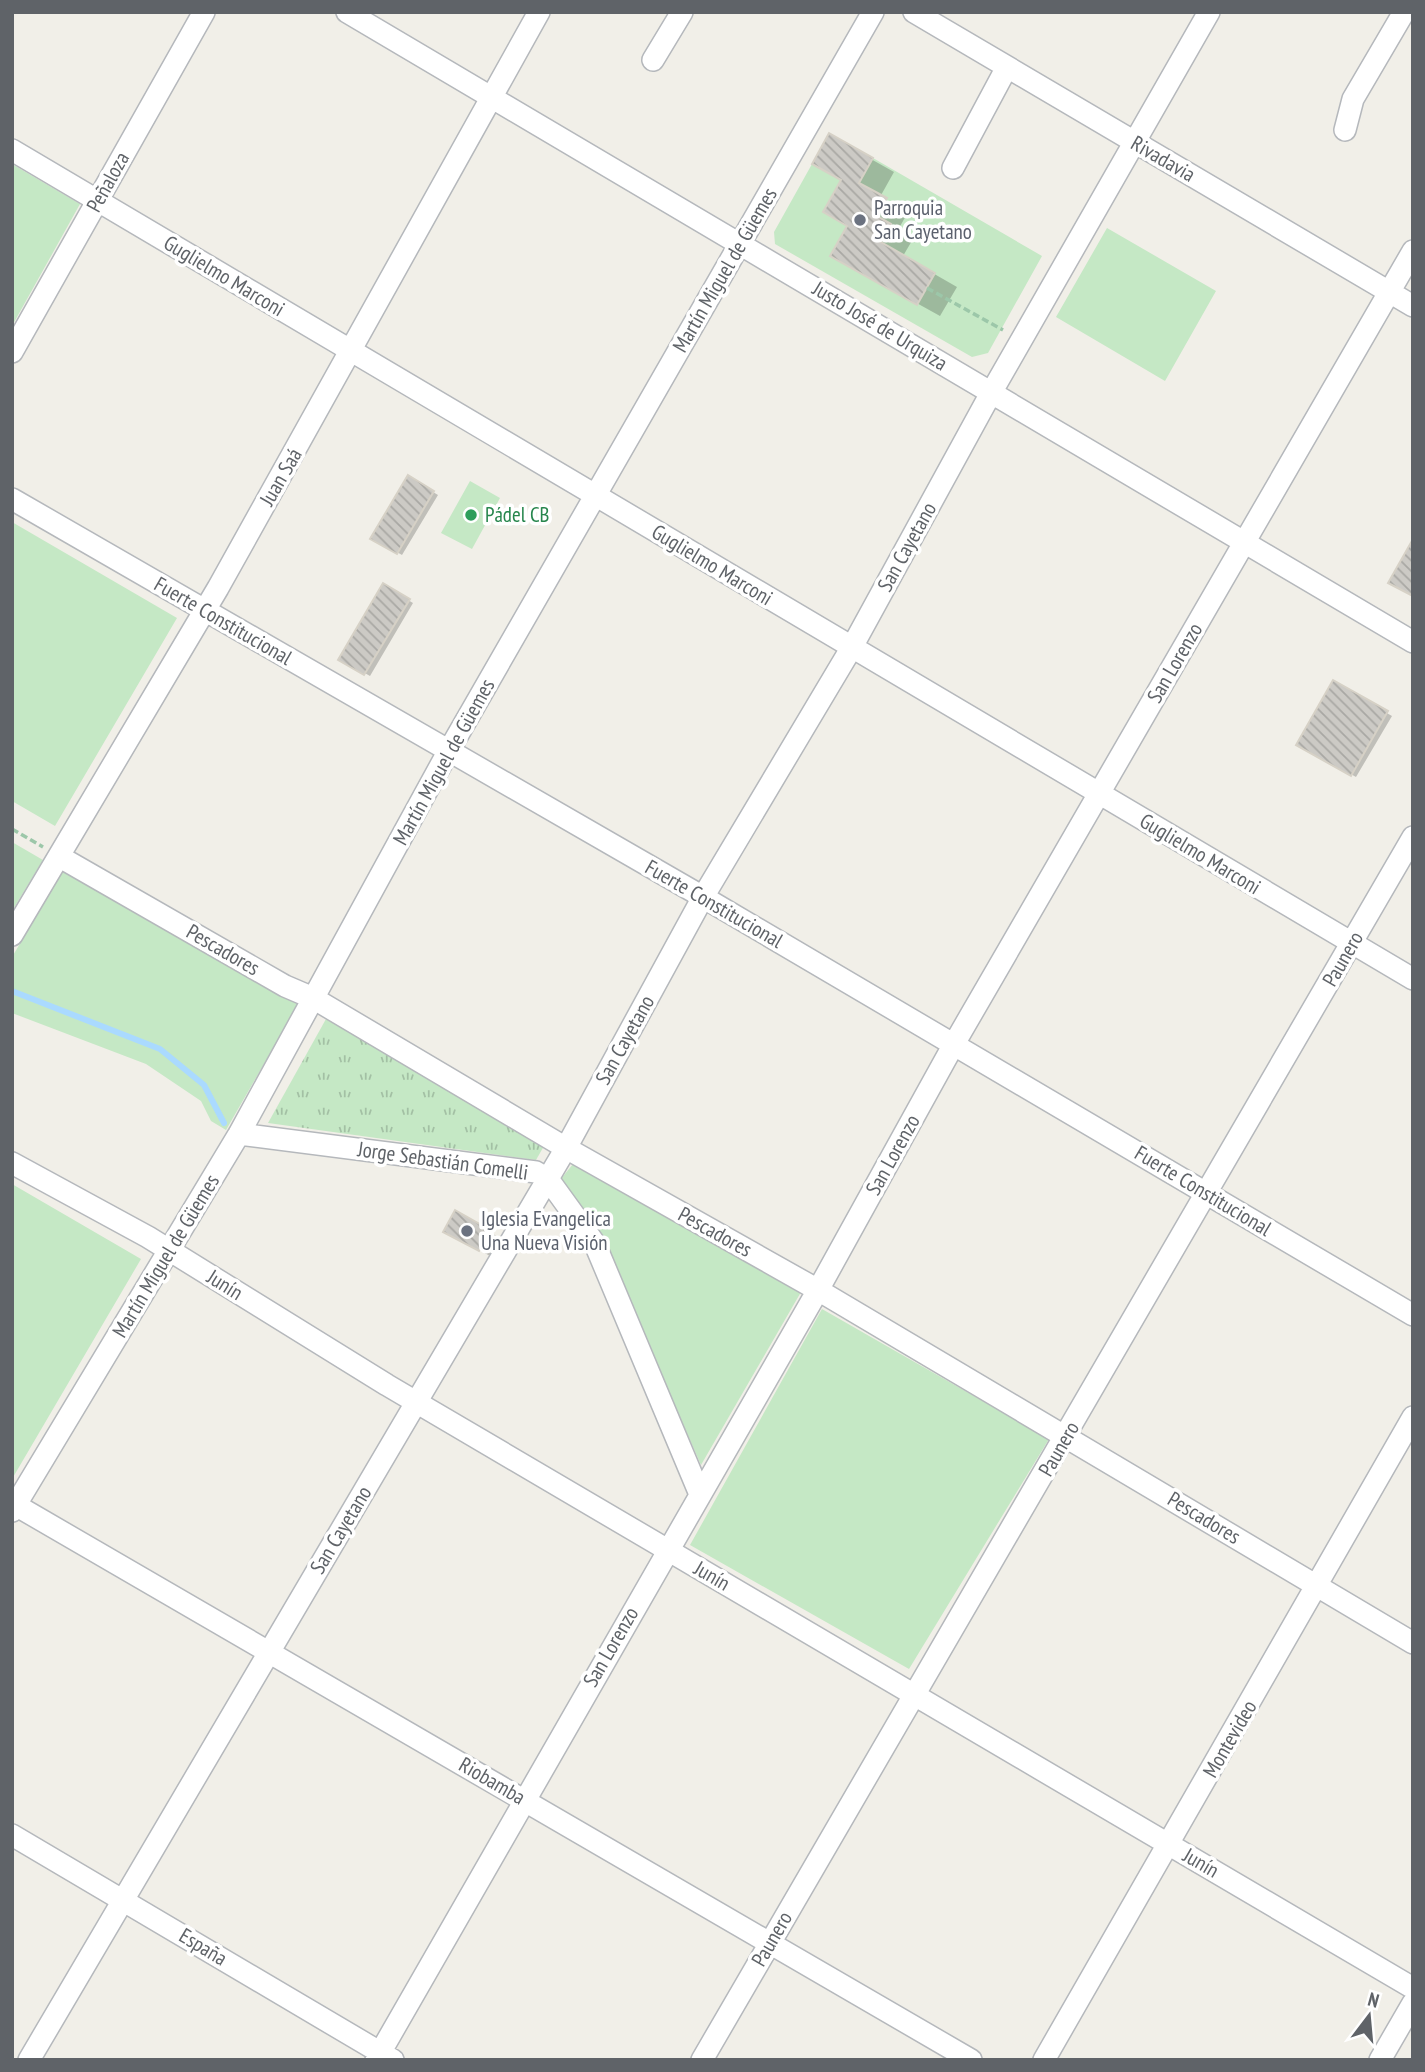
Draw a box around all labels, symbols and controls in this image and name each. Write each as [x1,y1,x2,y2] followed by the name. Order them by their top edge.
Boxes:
[1126,129,1200,188] street label: Rivadavia
[80,147,135,217] street label: Peñaloza
[666,182,783,357] street label: Martín Miguel de Güemes
[874,194,972,245] place label: Parroquia San Cayetano
[852,212,868,228] marker: Parroquia San Cayetano
[159,229,290,322] street label: Guglielmo Marconi
[807,274,953,376] street label: Justo José de Urquiza
[253,443,308,511] street label: Juan Saá
[871,497,942,596] street label: San Cayetano
[485,501,550,528] place label: Pádel CB
[463,507,479,523] marker: Pádel CB
[647,518,778,611] street label: Guglielmo Marconi
[150,570,297,671] street label: Fuerte Constitucional
[1141,618,1208,708] street label: San Lorenzo
[387,674,500,850] street label: Martín Miguel de Güemes
[1135,807,1266,900] street label: Guglielmo Marconi
[641,853,788,954] street label: Fuerte Constitucional
[182,918,265,981] street label: Pescadores
[1316,926,1369,991] street label: Paunero
[589,990,660,1089] street label: San Cayetano
[859,1110,926,1200] street label: San Lorenzo
[355,1135,530,1186] street label: Jorge Sebastián Comelli
[1130,1139,1277,1242] street label: Fuerte Constitucional
[106,1169,225,1342] street label: Martín Miguel de Güemes
[674,1200,757,1263] street label: Pescadores
[481,1205,611,1256] place label: Iglesia Evangelica Una Nueva Visión
[459,1223,475,1239] marker: Iglesia Evangelica Una Nueva Visión
[202,1263,248,1306] street label: Junín
[1032,1416,1085,1481] street label: Paunero
[304,1481,377,1579] street label: San Cayetano
[1163,1485,1246,1550] street label: Pescadores
[689,1554,735,1597] street label: Junín
[577,1602,644,1692] street label: San Lorenzo
[1197,1695,1263,1782] street label: Montevideo
[454,1751,530,1810] street label: Riobamba
[1178,1841,1224,1884] street label: Junín
[745,1906,798,1971] street label: Paunero
[174,1922,232,1971] street label: España
[1334,1981,1404,2051] north arrow
[1365,1987,1382,2013] text: N

